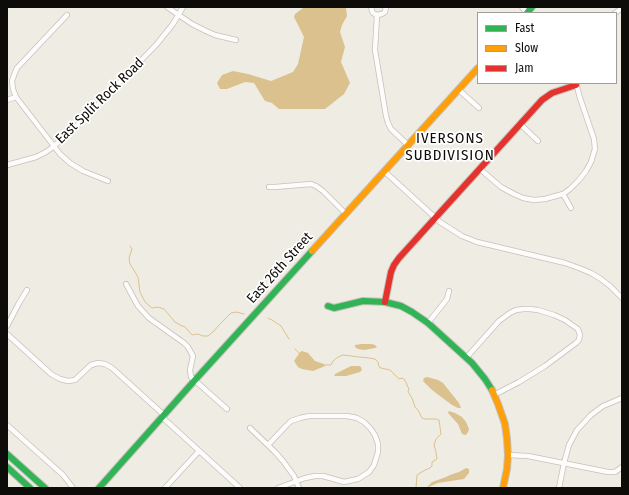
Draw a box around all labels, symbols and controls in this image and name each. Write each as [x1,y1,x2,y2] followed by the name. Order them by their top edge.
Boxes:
[477,12,617,84] legend
[515,21,534,35] text: Fast
[515,41,538,55] text: Slow
[52,55,148,147] street label: East Split Rock Road
[515,61,533,75] text: Jam
[405,130,495,165] district label: IVERSONS SUBDIVISION
[244,229,316,307] street label: East 26th Street

